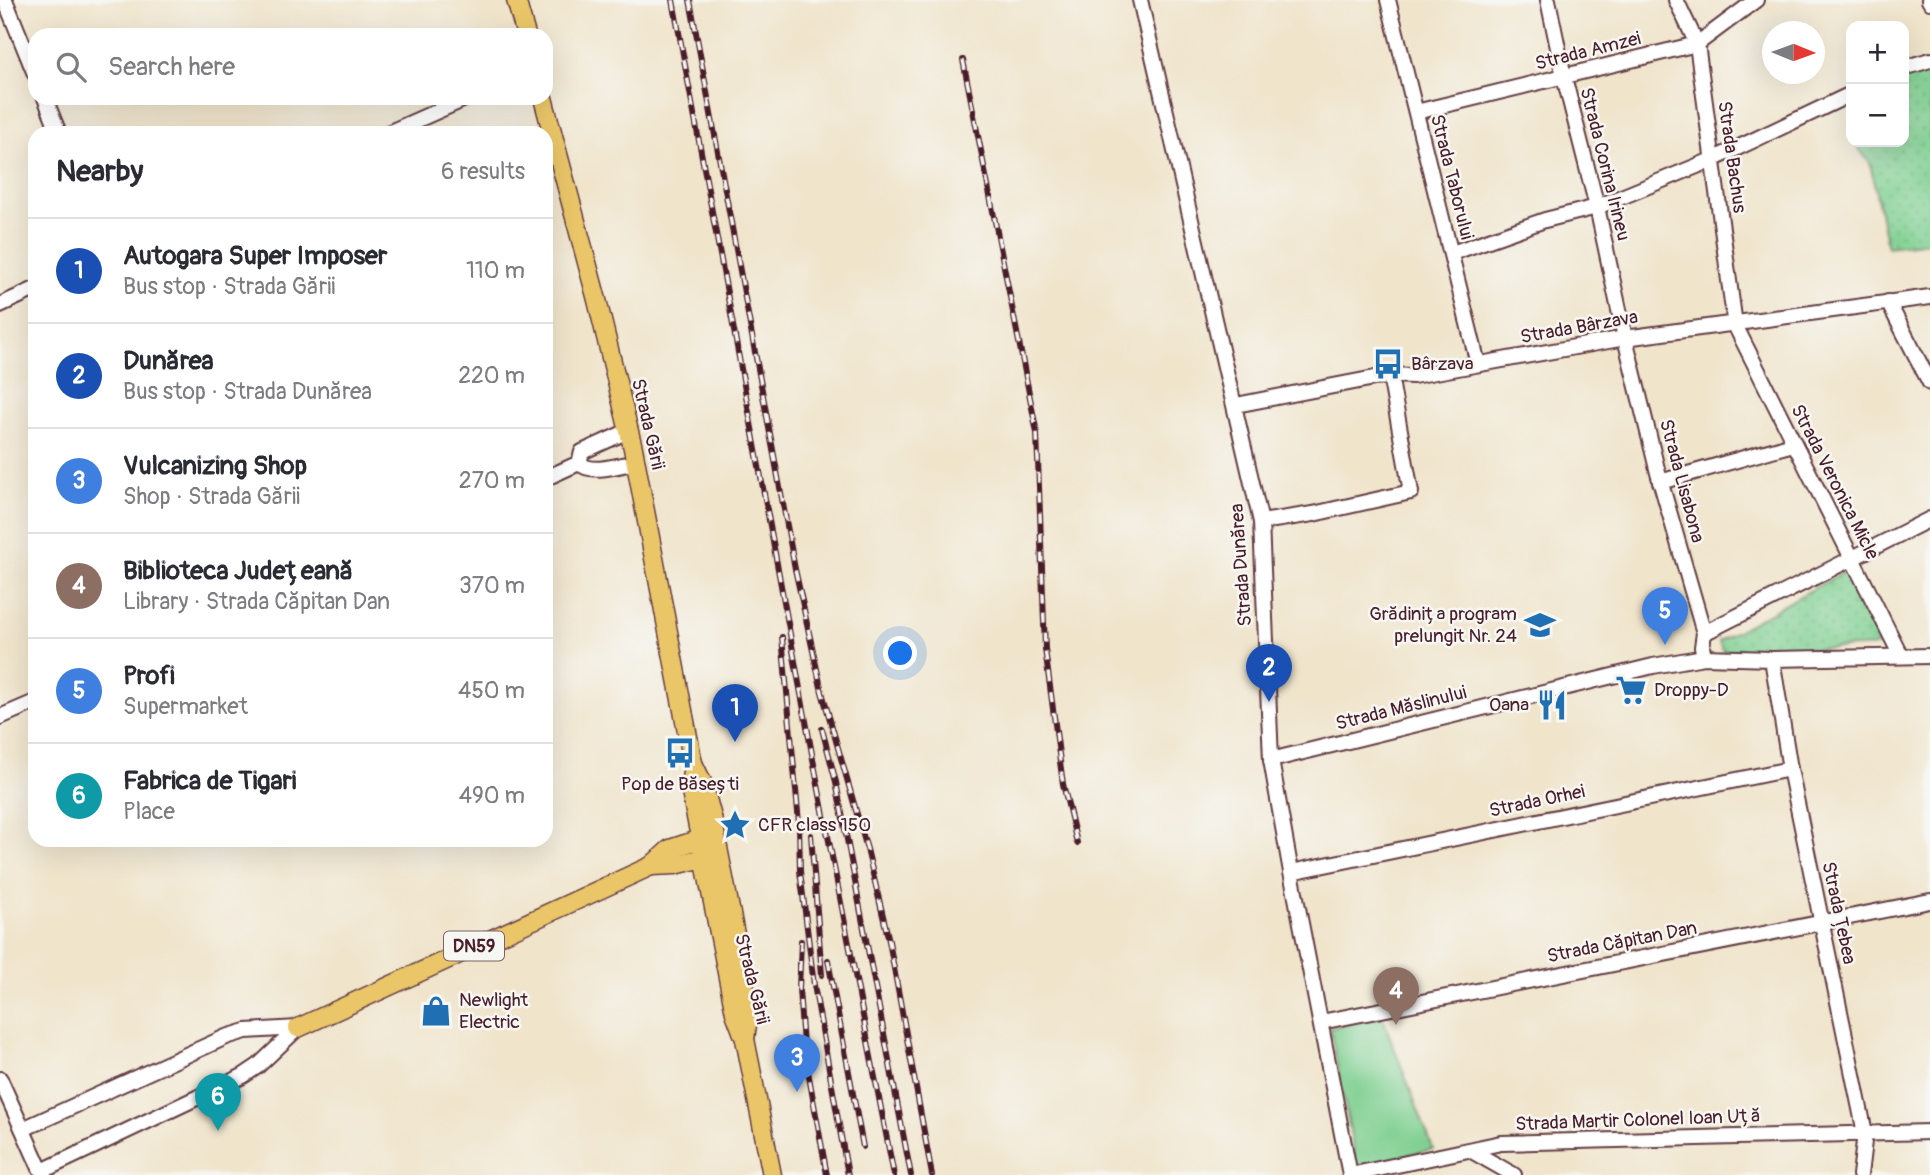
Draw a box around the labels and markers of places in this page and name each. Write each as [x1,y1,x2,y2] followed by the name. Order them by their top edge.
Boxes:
[1371,347,1405,381] bus stop icon: Bârzava
[1411,352,1474,376] place label: Bârzava
[1642,587,1688,645] pin: 5
[1369,602,1517,648] place label: Grădinița program prelungit Nr. 24
[1523,608,1557,642] school or university icon: Grădinița program prelungit Nr. 24
[1246,644,1292,702] pin: 2
[1614,673,1648,707] supermarket icon: Droppy-D
[1654,678,1729,702] place label: Droppy-D
[712,684,758,742] pin: 1
[1535,688,1569,722] restaurant icon: Oana
[1489,693,1529,717] place label: Oana
[663,736,697,770] bus stop icon: Pop de Băsești
[621,772,739,796] place label: Pop de Băsești
[718,808,752,842] place icon: CFR class 150
[758,813,871,837] place label: CFR class 150
[1373,967,1419,1025] pin: 4
[459,988,529,1034] place label: Newlight Electric
[419,994,453,1028] shop icon: Newlight Electric
[774,1034,820,1092] pin: 3
[195,1073,241,1131] pin: 6

